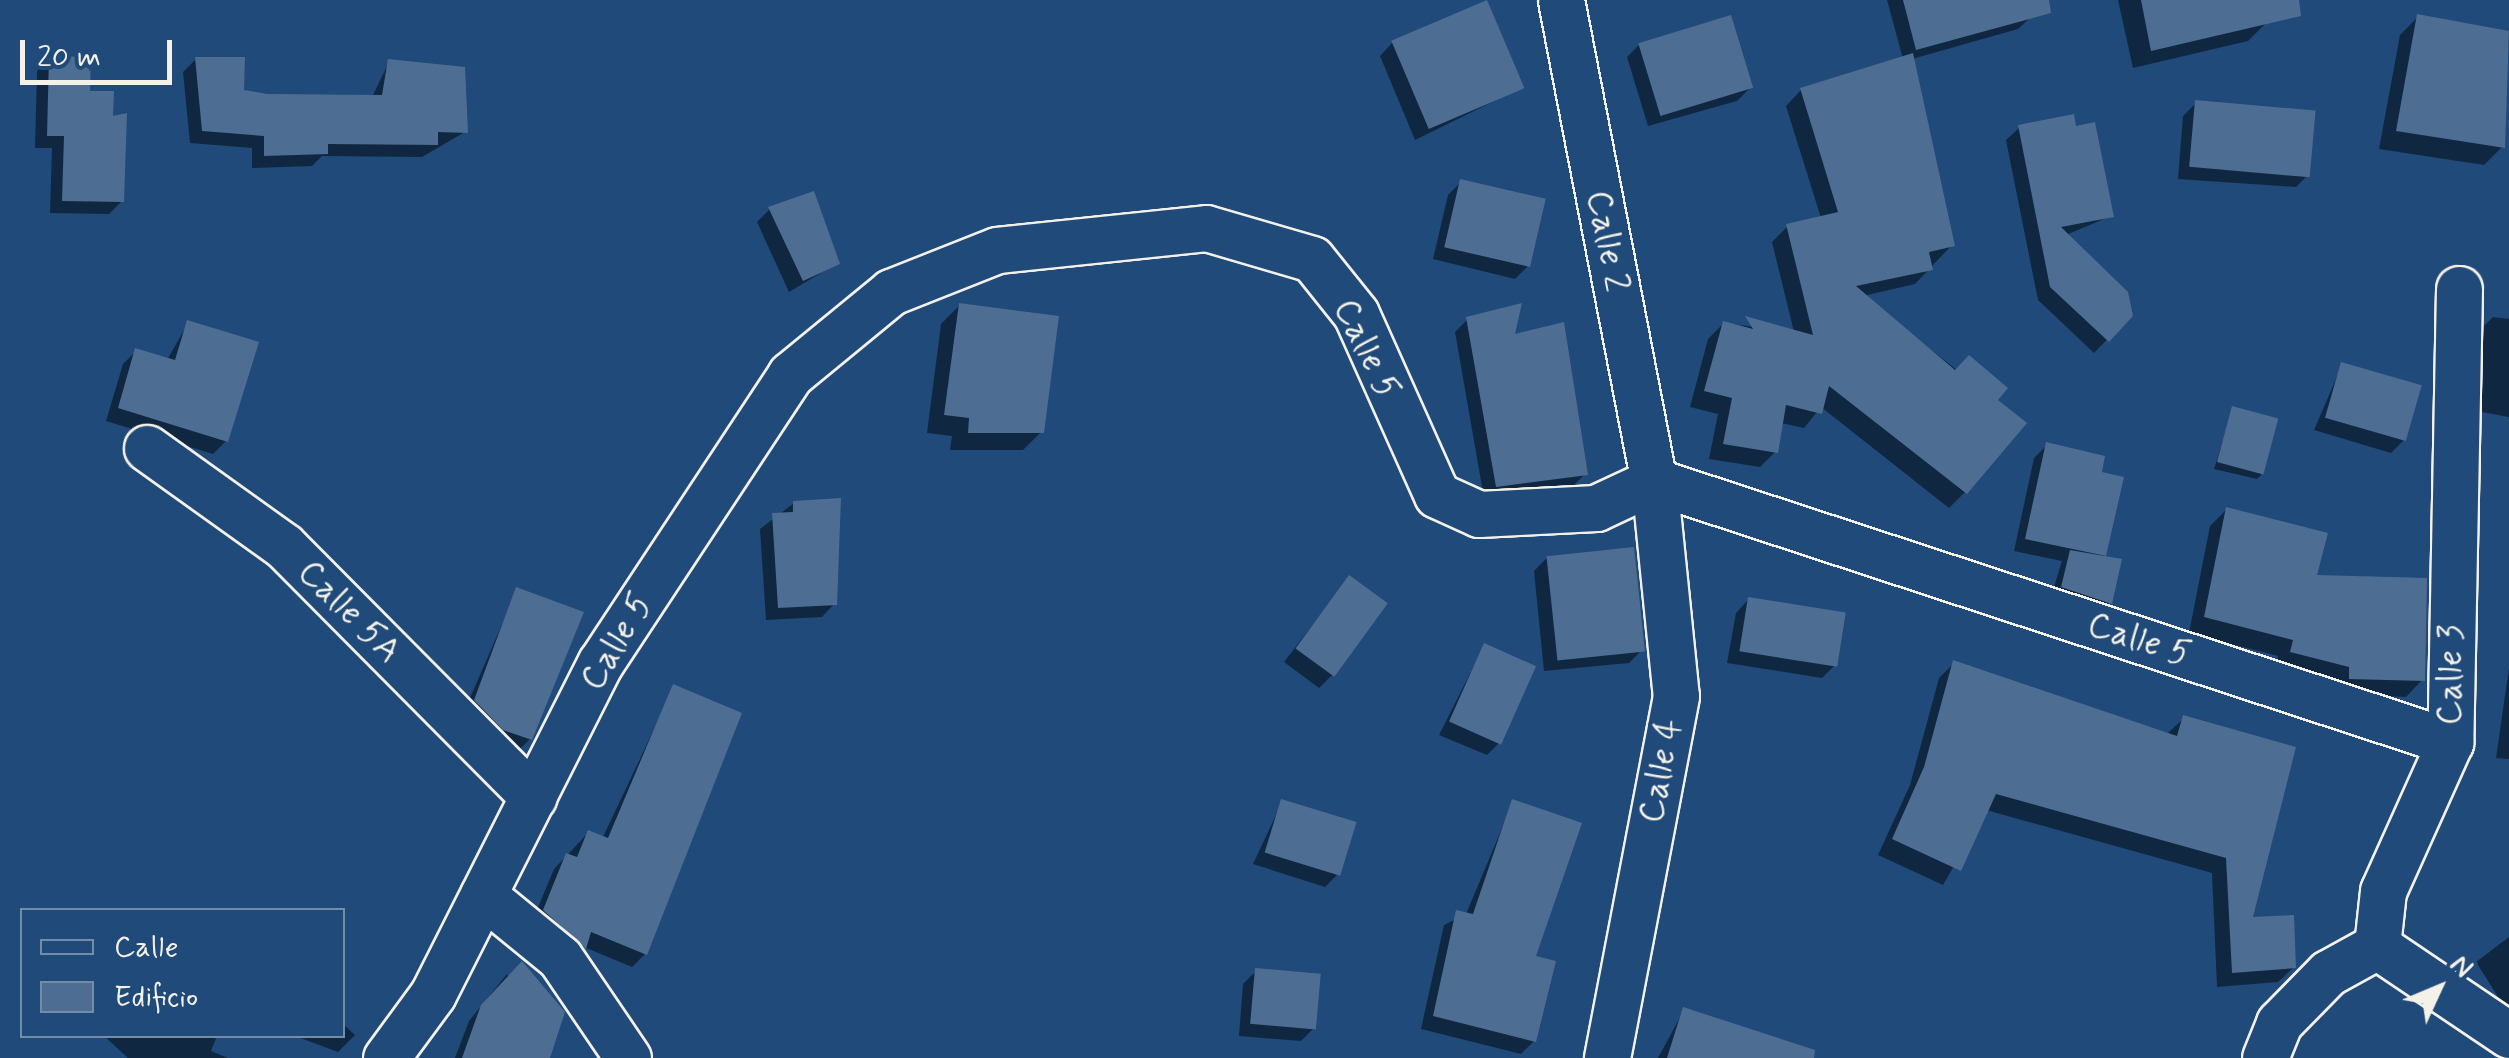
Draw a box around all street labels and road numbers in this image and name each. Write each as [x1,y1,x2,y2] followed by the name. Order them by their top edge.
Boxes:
[1577,187,1637,295] street label: Calle 2
[1324,292,1408,406] street label: Calle 5
[289,552,409,672] street label: Calle 5A
[572,586,662,698] street label: Calle 5
[2082,604,2196,676] street label: Calle 5
[2429,624,2473,726] street label: Calle 3
[1630,715,1692,827] street label: Calle 4

